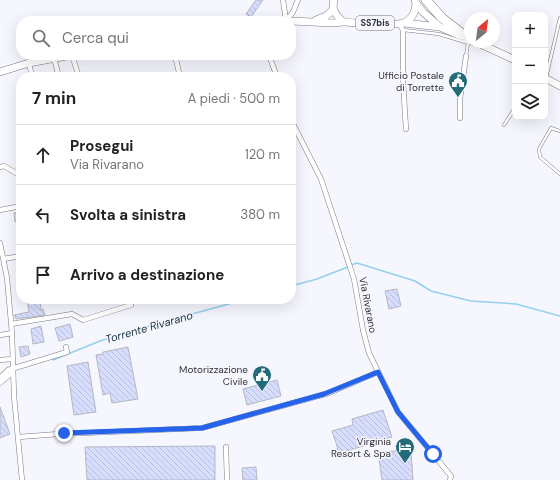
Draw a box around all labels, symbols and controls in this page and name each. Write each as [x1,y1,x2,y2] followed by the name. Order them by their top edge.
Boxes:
[464,12,500,48] north arrow
[512,12,548,120] map controls
[512,12,548,48] button: +
[16,16,296,60] search box
[356,16,394,30] road number: SS7bis
[30,27,52,49] icon: search
[62,28,129,48] text: Cerca qui
[512,48,548,84] button: −
[378,69,444,94] place label: Ufficio Postale di Torrette
[447,70,469,98] public building icon: Ufficio Postale di Torrette
[512,84,548,120] button: layers
[32,87,76,109] text: 7 min
[188,90,280,107] text: A piedi · 500 m
[70,136,133,156] text: Prosegui
[32,144,54,166] icon: ahead
[245,146,280,163] text: 120 m
[70,156,144,173] text: Via Rivarano
[32,204,54,226] icon: left
[70,205,186,225] text: Svolta a sinistra
[240,206,280,223] text: 380 m
[32,264,54,286] icon: arrive
[70,265,224,285] text: Arrivo a destinazione
[356,276,380,334] street label: Via Rivarano
[104,308,195,346] water label: Torrente Rivarano
[179,363,248,388] place label: Motorizzazione Civile
[251,364,273,392] public building icon: Motorizzazione Civile
[55,424,73,442] route end
[331,435,391,460] place label: Virginia Resort & Spa
[394,436,416,464] hotel icon: Virginia Resort & Spa
[424,445,442,463] route start

